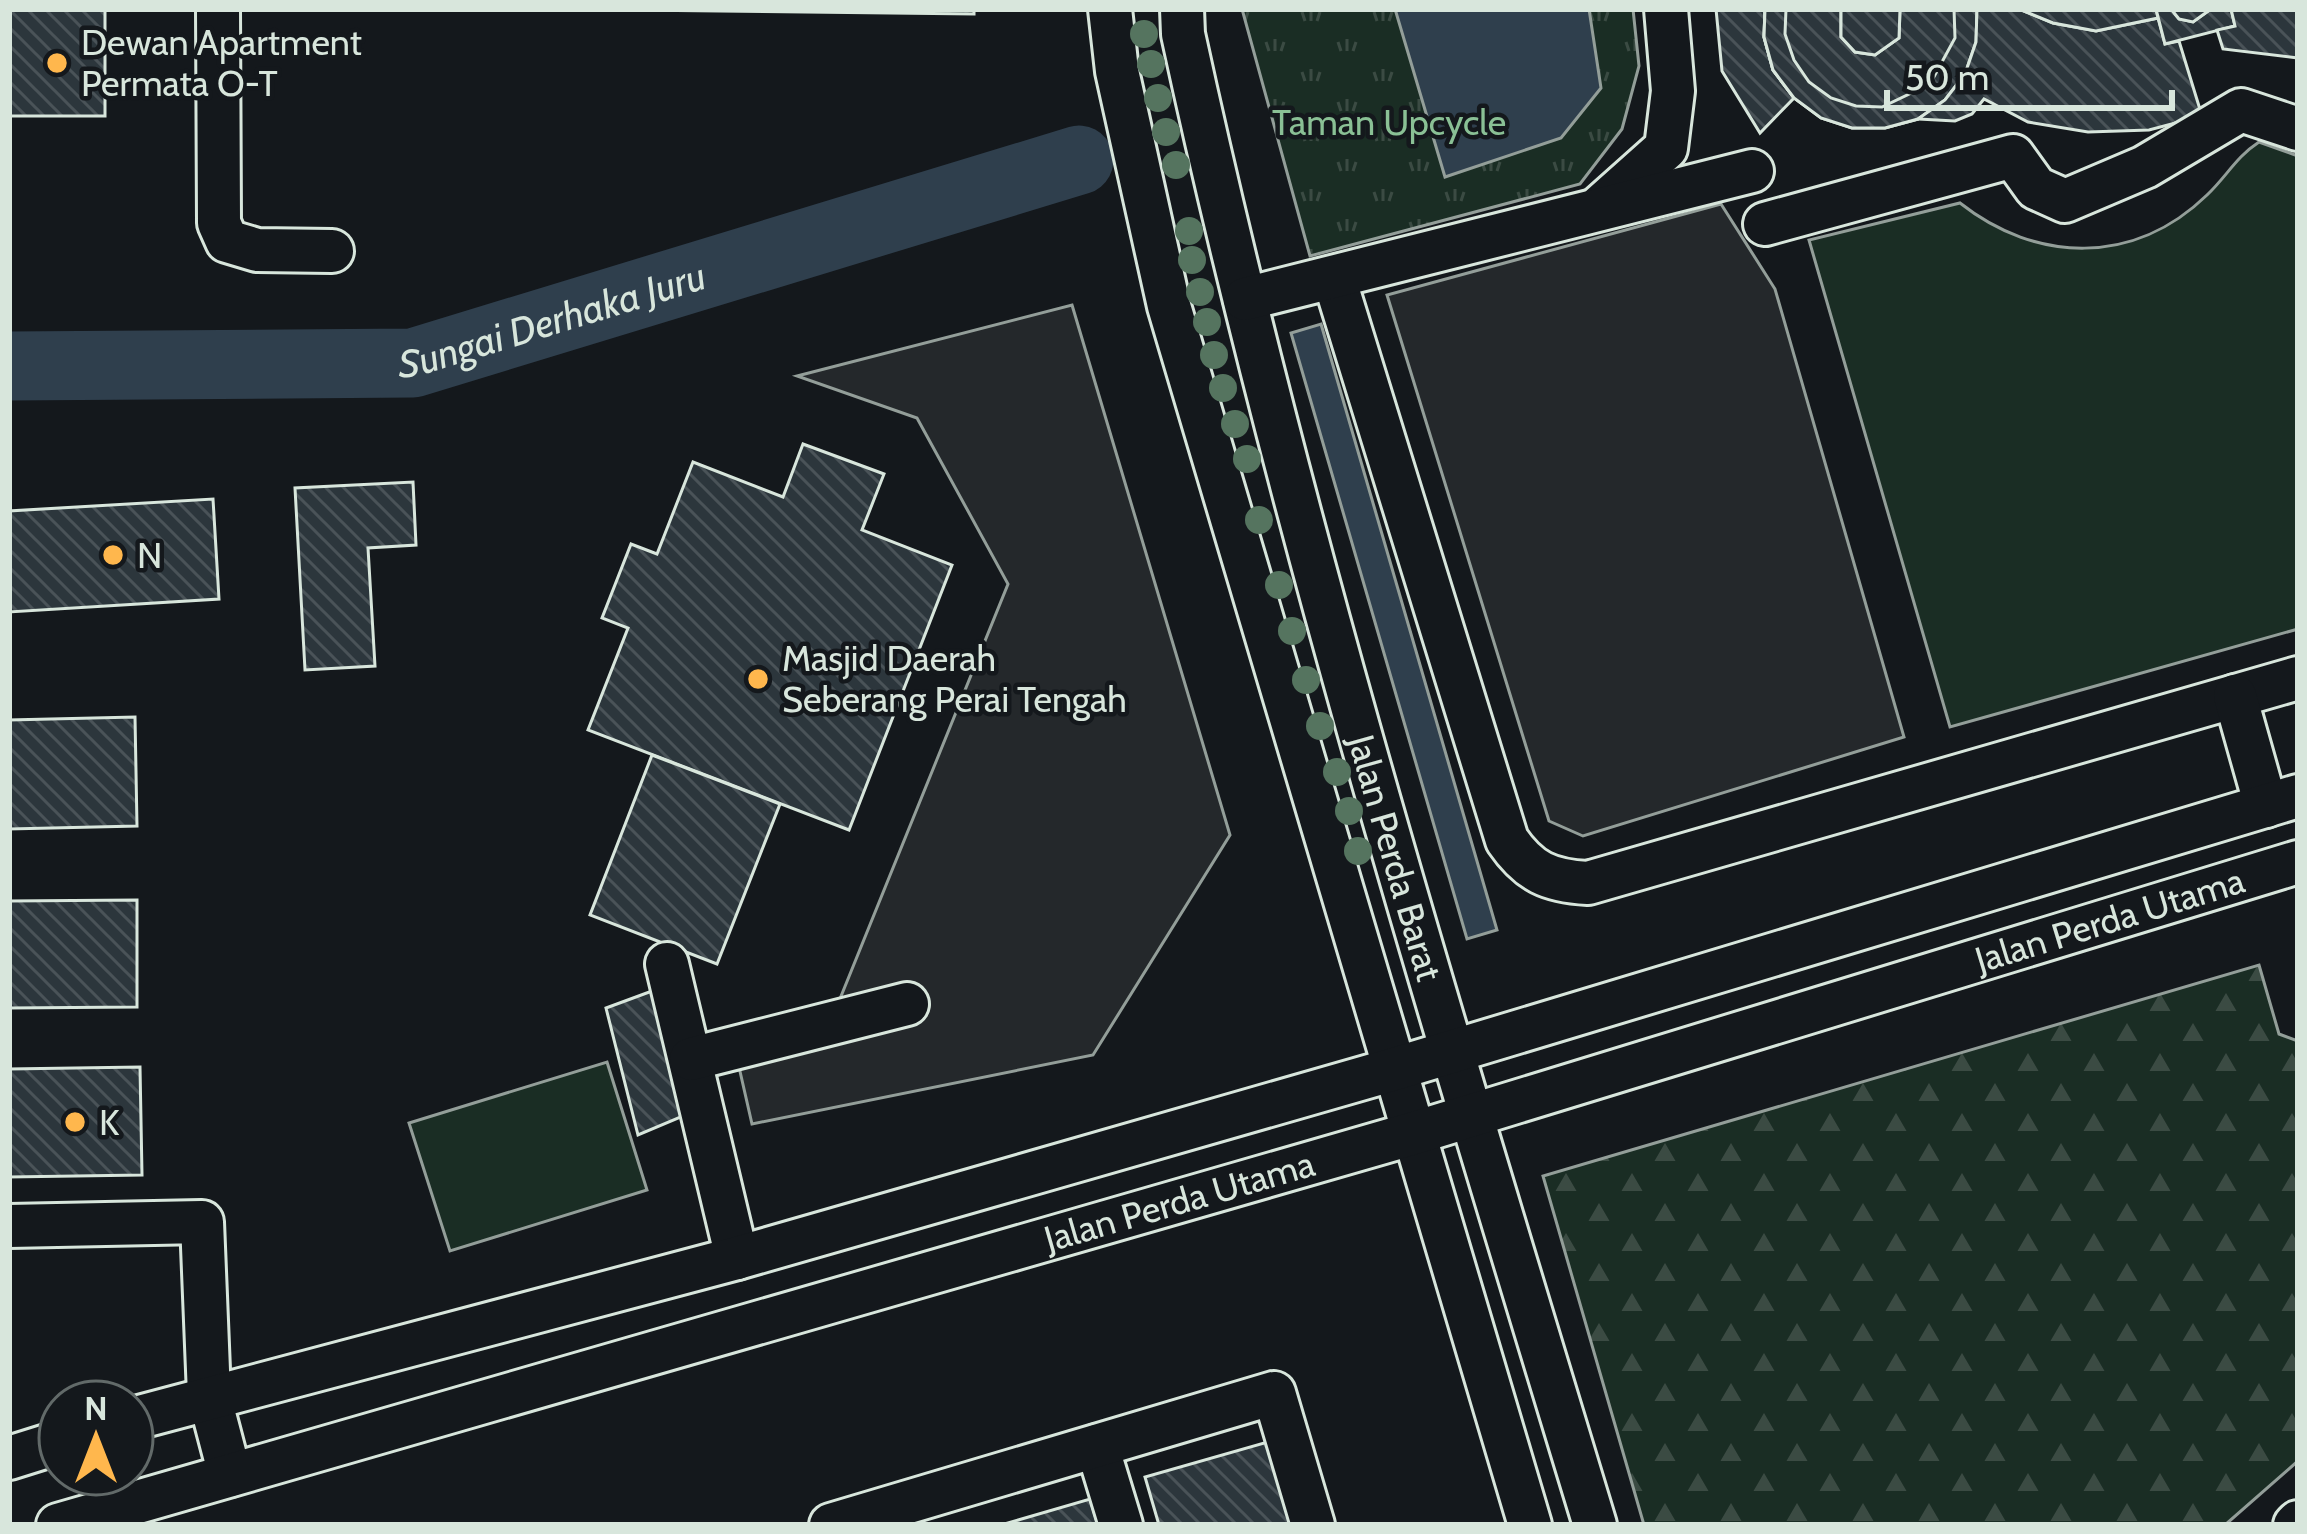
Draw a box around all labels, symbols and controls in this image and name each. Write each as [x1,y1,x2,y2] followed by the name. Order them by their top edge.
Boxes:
[81,20,362,105] place label: Dewan Apartment Permata O-T
[1887,36,2172,110] scale bar
[44,50,70,76] marker: Dewan Apartment Permata O-T
[1905,55,1989,99] text: 50 m
[1272,100,1506,144] park label: Taman Upcycle
[399,251,711,387] water label: Sungai Derhaka Juru
[137,533,162,577] place label: N
[100,542,126,568] marker: N
[782,636,1127,721] place label: Masjid Daerah Seberang Perai Tengah
[745,666,771,692] marker: Masjid Daerah Seberang Perai Tengah
[1339,729,1452,986] street label: Jalan Perda Barat
[1969,858,2249,982] street label: Jalan Perda Utama
[99,1100,120,1144] place label: K
[62,1109,88,1135] marker: K
[1038,1141,1319,1261] street label: Jalan Perda Utama
[36,1378,156,1498] north arrow
[84,1388,108,1428] text: N

